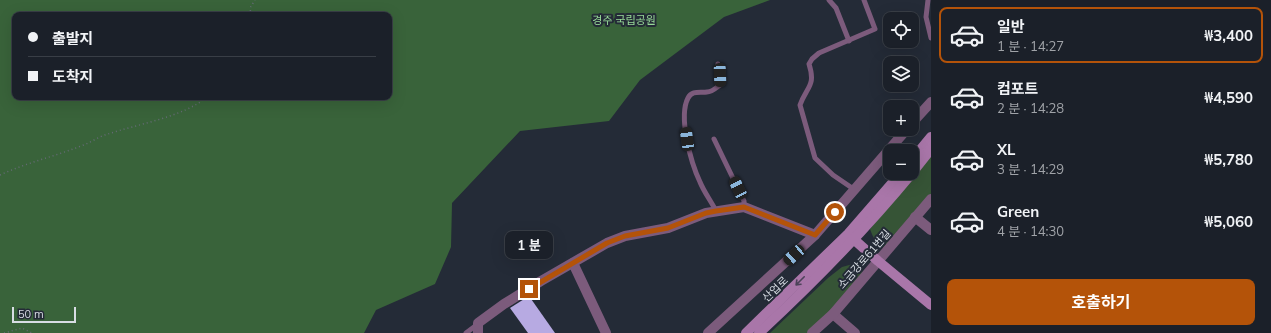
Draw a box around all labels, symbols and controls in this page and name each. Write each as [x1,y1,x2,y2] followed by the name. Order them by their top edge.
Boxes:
[883,12,919,180] map controls
[883,12,919,48] button: locate
[592,13,656,27] park label: 경주 국립공원
[949,17,985,53] icon: car
[997,17,1025,36] text: 일반
[1204,26,1253,45] text: ₩3,400
[52,29,93,48] text: 출발지
[997,38,1064,54] text: 1 분 · 14:27
[883,56,919,92] button: layers
[714,63,726,87] car
[52,67,93,86] text: 도착지
[949,79,985,115] icon: car
[997,79,1038,98] text: 컴포트
[1204,88,1253,107] text: ₩4,590
[883,100,919,136] button: +
[997,100,1064,116] text: 2 분 · 14:28
[679,126,695,152] car
[997,140,1015,159] text: XL
[949,141,985,177] icon: car
[883,144,919,180] button: −
[1204,150,1253,169] text: ₩5,780
[997,161,1064,177] text: 3 분 · 14:29
[727,175,749,201] car
[997,202,1039,221] text: Green
[826,203,844,221] route start
[949,203,985,239] icon: car
[1204,212,1253,231] text: ₩5,060
[997,223,1064,239] text: 4 분 · 14:30
[834,227,894,291] street label: 소금강로61번길
[505,231,553,259] callout: 1 분
[517,237,541,253] text: 1 분
[781,243,807,267] car
[759,273,791,305] street label: 산업로
[795,276,805,286] one-way arrow
[947,279,1255,325] button: 호출하기
[520,280,538,298] route end
[12,305,76,324] scale bar
[18,307,44,321] text: 50 m

